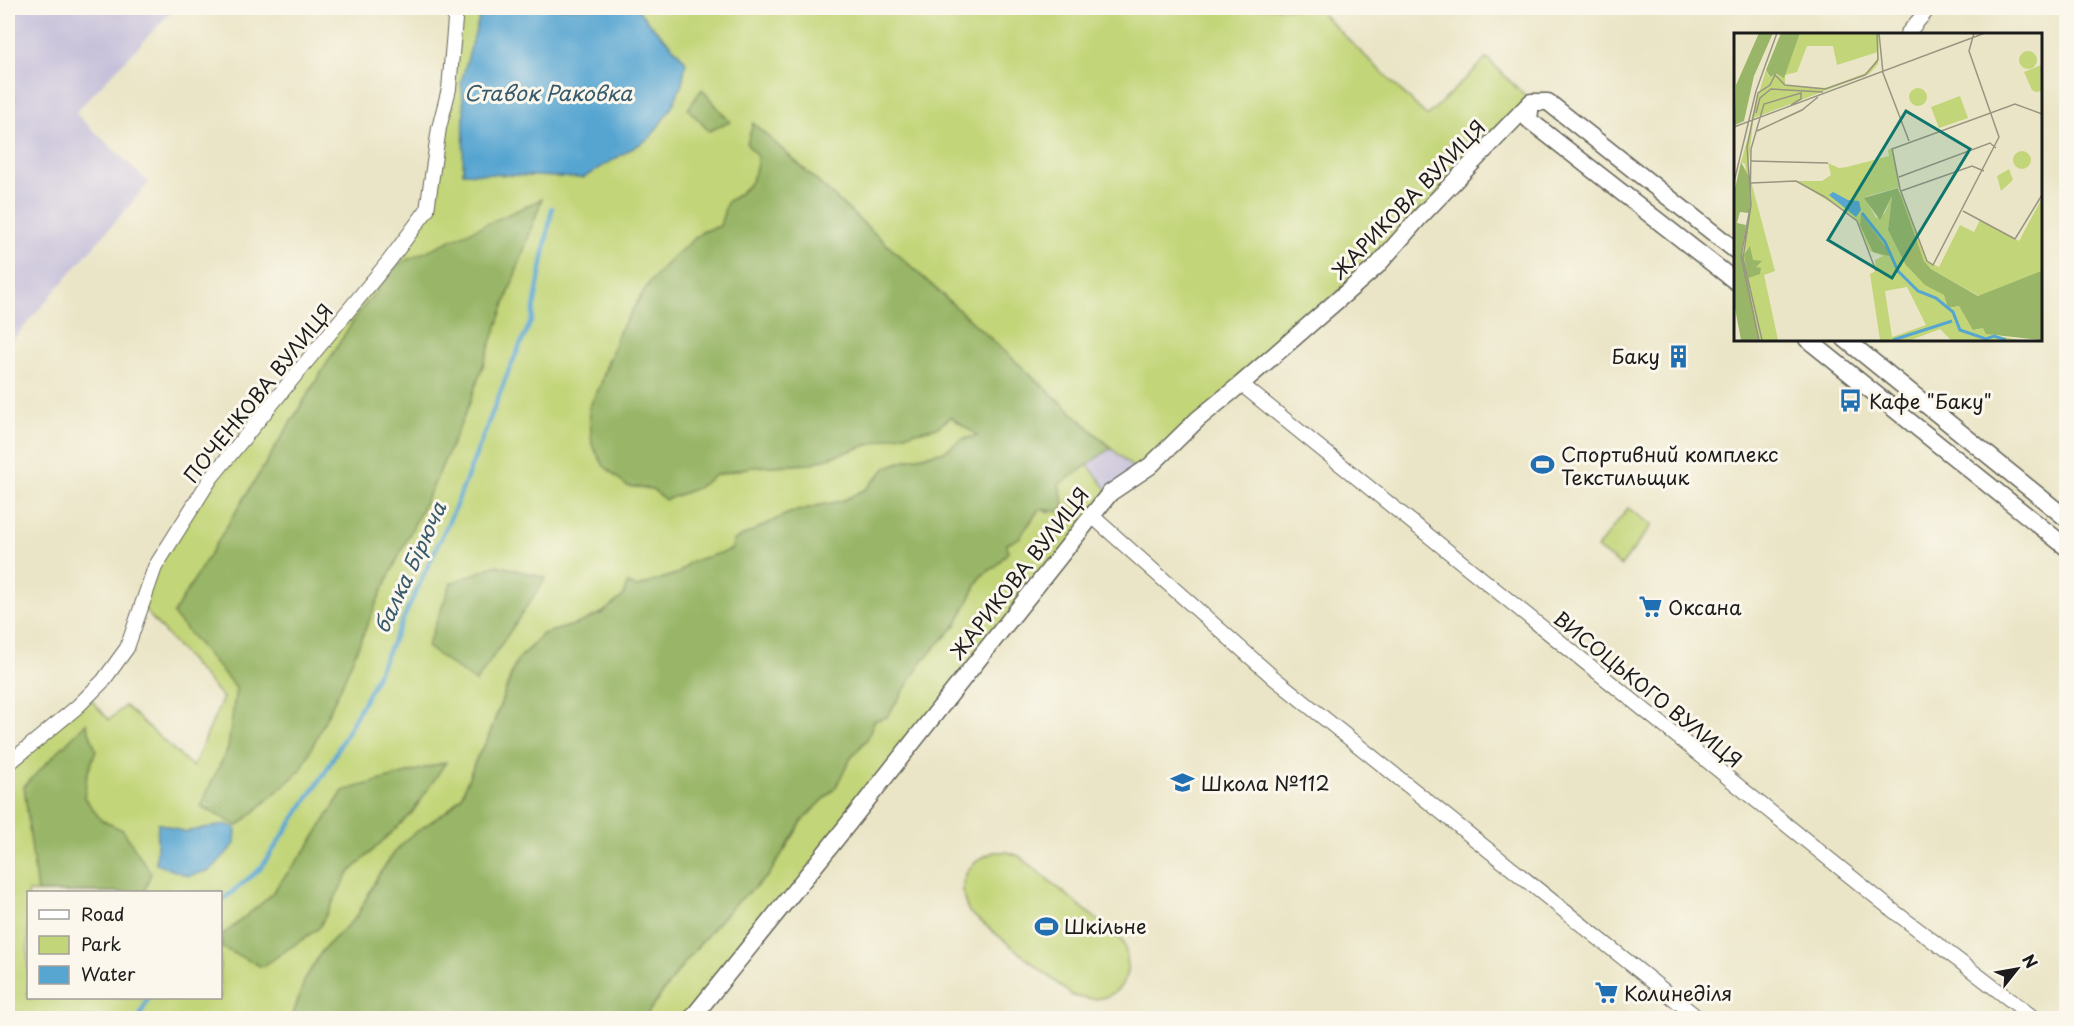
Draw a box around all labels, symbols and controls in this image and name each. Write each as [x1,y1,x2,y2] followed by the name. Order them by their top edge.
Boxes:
[1734,33,2041,340] inset map
[464,76,633,108] water label: Ставок Раковка
[1324,113,1492,285] street label: ЖАРИКОВА ВУЛИЦЯ
[176,297,340,489] street label: ПОЧЕНКОВА ВУЛИЦЯ
[1611,341,1660,371] place label: Баку
[1665,343,1691,369] building icon: Баку
[1869,386,1992,416] place label: Кафе "Баку"
[1838,388,1864,414] bus stop icon: Кафе "Баку"
[1561,439,1779,492] place label: Спортивний комплекс Текстильщик
[1530,452,1556,478] sports icon: Спортивний комплекс Текстильщик
[942,481,1096,665] street label: ЖАРИКОВА ВУЛИЦЯ
[365,495,454,638] water label: балка Бірюча
[1668,592,1742,622] place label: Оксана
[1637,594,1663,620] supermarket icon: Оксана
[1547,603,1749,775] street label: ВИСОЦЬКОГО ВУЛИЦЯ
[1201,768,1330,798] place label: Школа №112
[1170,770,1196,796] school or university icon: Школа №112
[27,891,222,999] legend
[81,900,125,927] text: Road
[1064,911,1147,941] place label: Шкільне
[1033,913,1059,939] sports icon: Шкільне
[81,930,121,957] text: Park
[1987,939,2047,999] north arrow
[2017,949,2044,972] text: N
[81,960,136,987] text: Water
[1624,978,1732,1008] place label: Колинеділя
[1593,980,1619,1006] supermarket icon: Колинеділя

